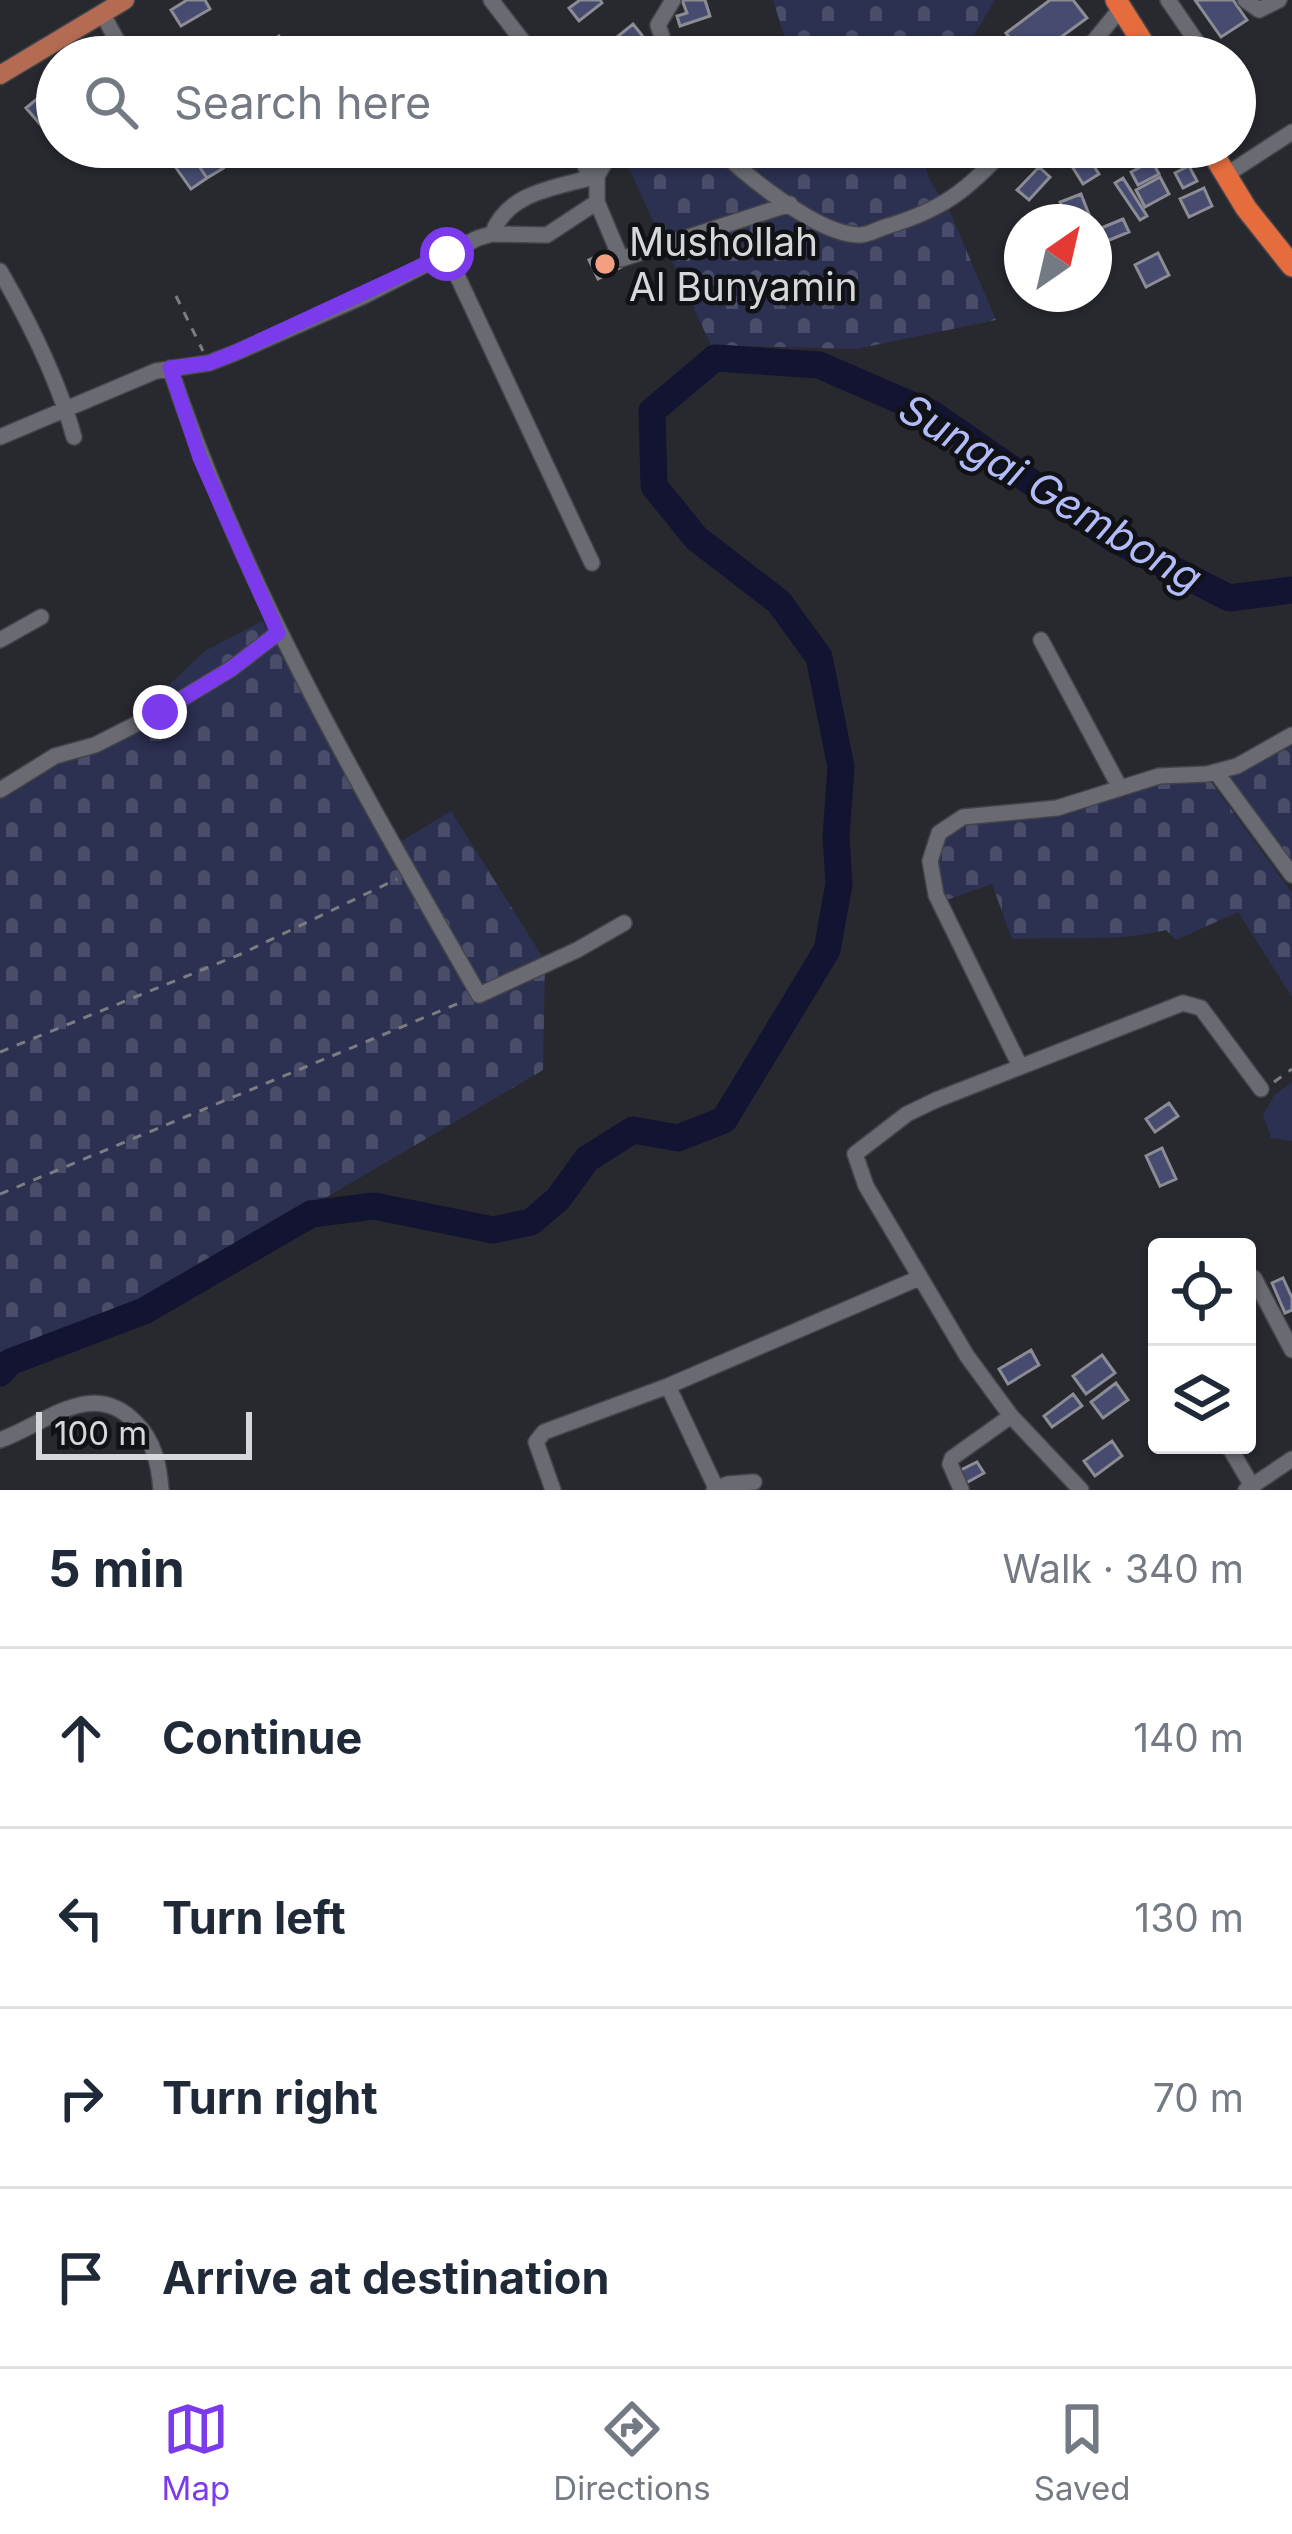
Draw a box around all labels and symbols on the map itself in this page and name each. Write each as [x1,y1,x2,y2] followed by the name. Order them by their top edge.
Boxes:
[1004,204,1112,312] north arrow
[629,218,858,310] place label: Mushollah Al Bunyamin
[420,227,474,281] route start
[592,251,618,277] marker: Mushollah Al Bunyamin
[891,382,1212,603] water label: Sungai Gembong
[133,685,187,739] route end
[36,1406,252,1459] scale bar

